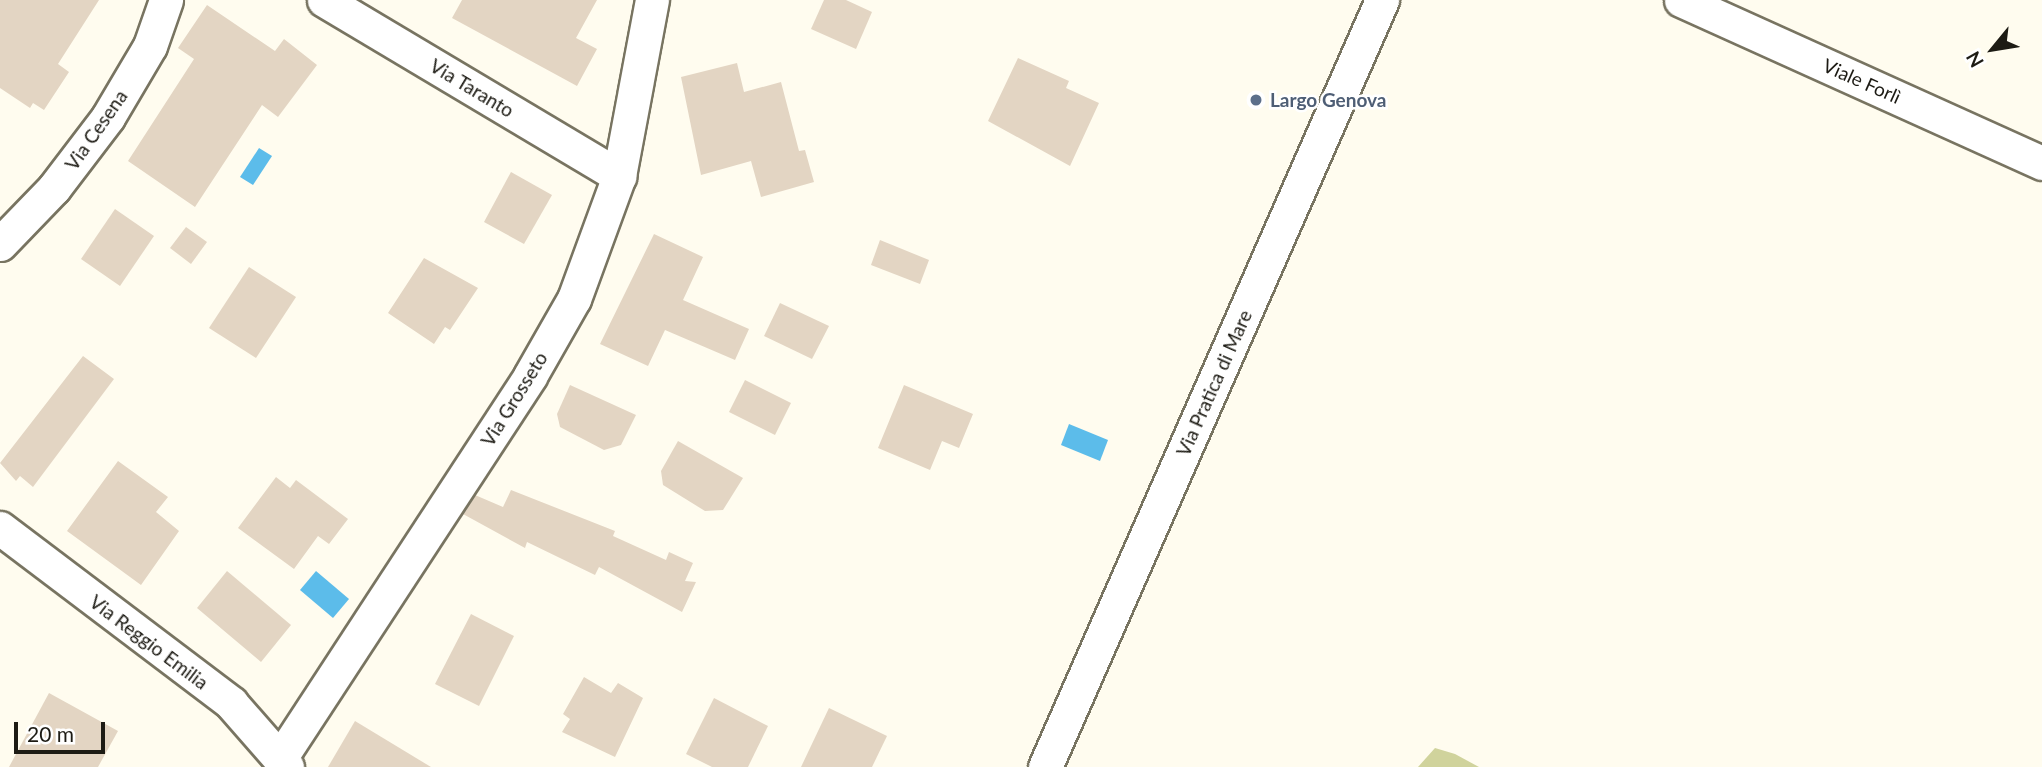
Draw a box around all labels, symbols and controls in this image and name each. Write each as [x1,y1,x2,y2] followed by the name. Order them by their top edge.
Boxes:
[1958,14,2028,84] north arrow
[1961,48,1988,72] text: N
[426,54,518,122] street label: Via Taranto
[1819,54,1905,108] street label: Viale Forlì
[60,86,132,174] street label: Via Cesena
[1270,89,1386,111] place label: Largo Genova
[1248,92,1264,108] marker: Largo Genova
[1172,306,1256,460] street label: Via Pratica di Mare
[476,348,552,450] street label: Via Grosseto
[85,590,213,694] street label: Via Reggio Emilia
[18,708,108,752] scale bar
[27,721,74,746] text: 20 m

